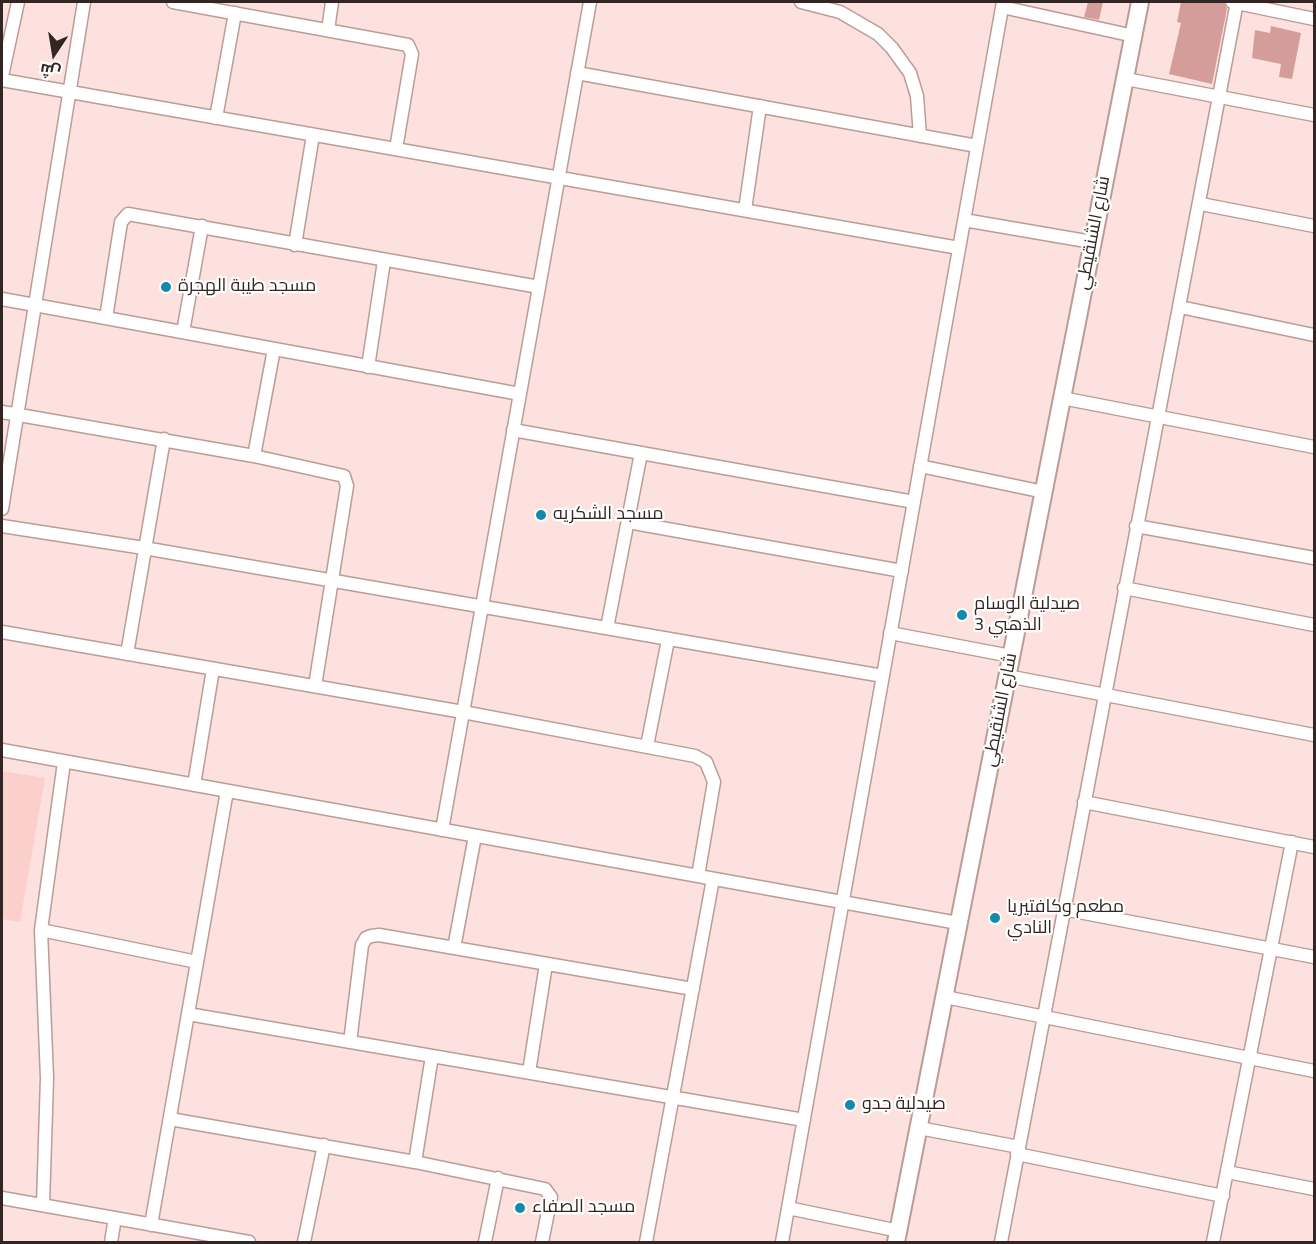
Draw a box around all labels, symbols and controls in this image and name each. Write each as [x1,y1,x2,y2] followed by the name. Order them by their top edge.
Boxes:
[24,24,84,84] north arrow
[38,58,63,85] text: ش
[1072,174,1116,292] street label: شارع الشنقيطي
[178,276,316,298] place label: مسجد طيبة الهجرة
[159,280,173,294] marker: مسجد طيبة الهجرة
[553,504,664,526] place label: مسجد الشكريه
[534,508,548,522] marker: مسجد الشكريه
[974,594,1080,636] place label: صيدلية الوسام الذهبي 3
[955,608,969,622] marker: صيدلية الوسام الذهبي 3
[979,651,1023,769] street label: شارع الشنقيطي
[1007,897,1124,940] place label: مطعم وكافتيريا النادي
[988,911,1002,925] marker: مطعم وكافتيريا النادي
[862,1094,946,1116] place label: صيدلية جدو
[843,1098,857,1112] marker: صيدلية جدو
[532,1197,635,1219] place label: مسجد الصفاء
[513,1201,527,1215] marker: مسجد الصفاء

